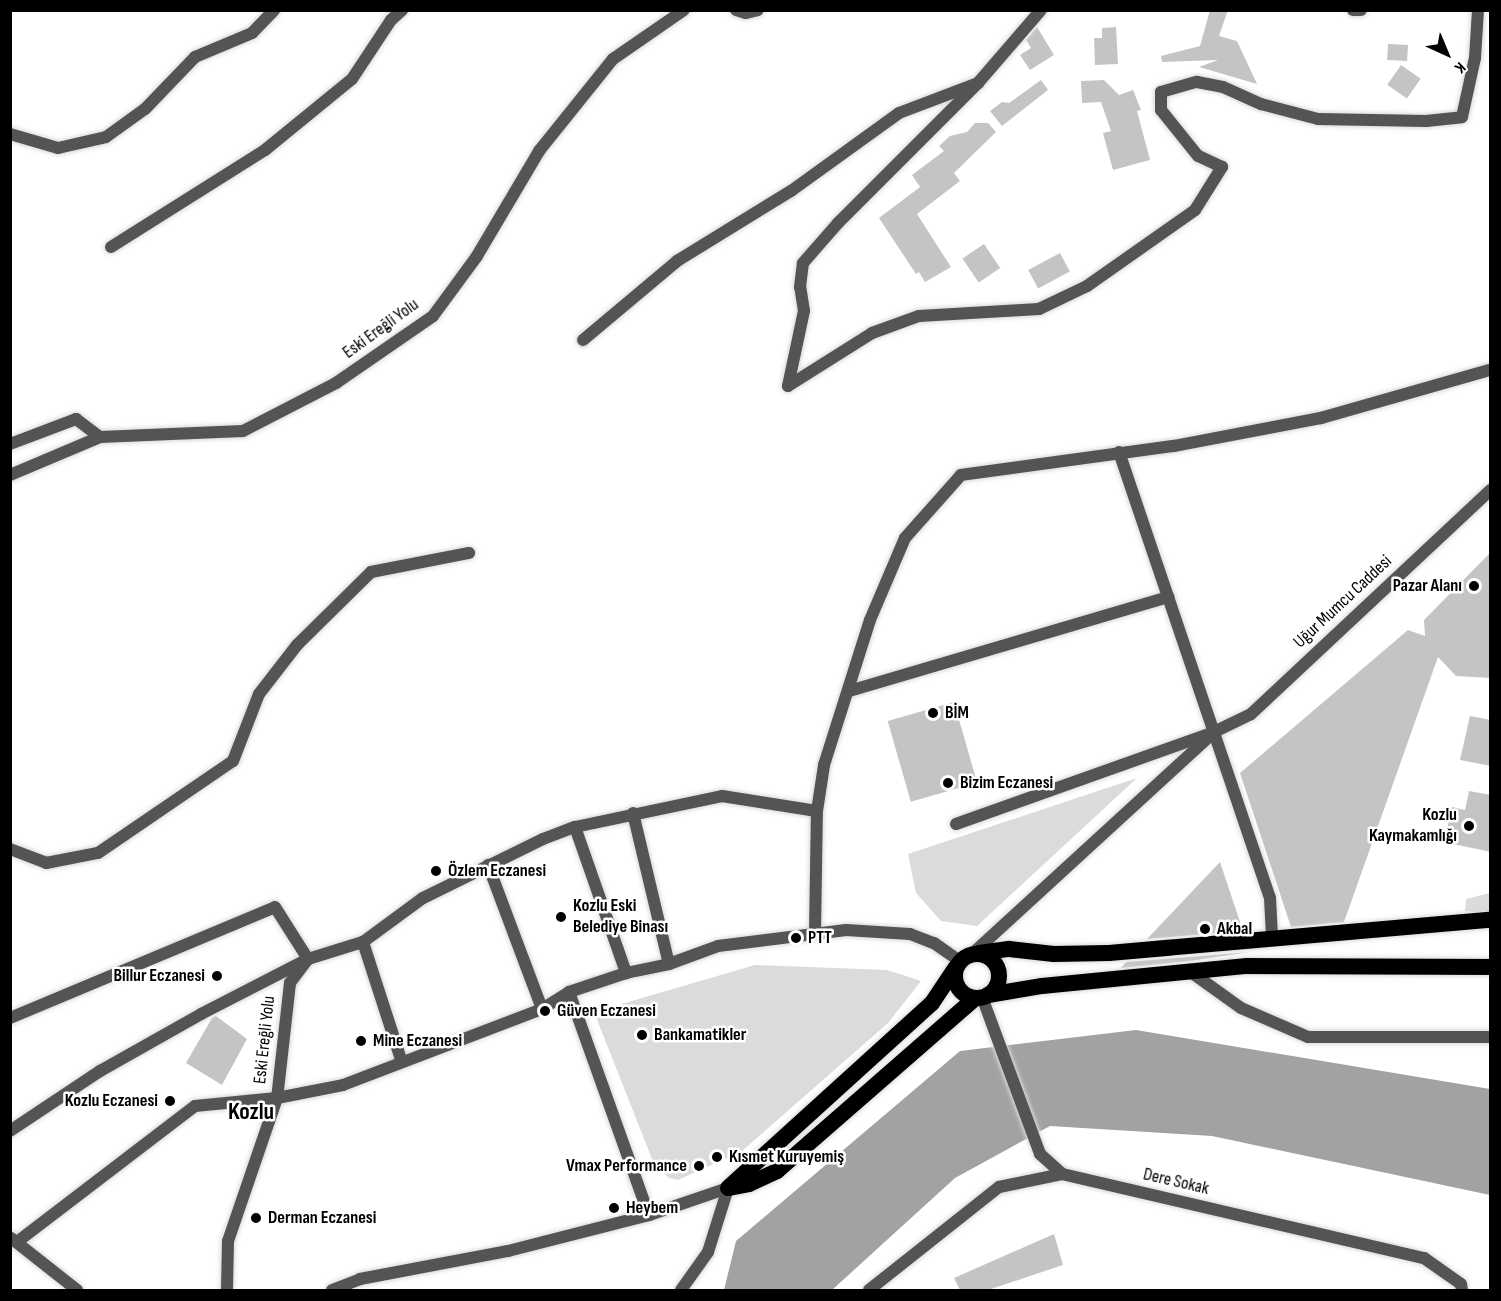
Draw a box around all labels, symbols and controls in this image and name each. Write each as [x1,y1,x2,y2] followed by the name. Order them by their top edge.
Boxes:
[1417,24,1477,84] north arrow
[1450,58,1469,77] text: K
[339,294,423,364] street label: Eski Ereğli Yolu
[1289,551,1397,653] street label: Uğur Mumcu Caddesi
[1393,575,1462,597] place label: Pazar Alanı
[1467,579,1481,593] marker: Pazar Alanı
[945,702,969,724] place label: BİM
[926,706,940,720] marker: BİM
[960,772,1053,794] place label: Bizim Eczanesi
[941,776,955,790] marker: Bizim Eczanesi
[1369,805,1457,848] place label: Kozlu Kaymakamlığı
[1462,819,1476,833] marker: Kozlu Kaymakamlığı
[448,860,546,882] place label: Özlem Eczanesi
[429,864,443,878] marker: Özlem Eczanesi
[573,896,668,938] place label: Kozlu Eski Belediye Binası
[554,910,568,924] marker: Kozlu Eski Belediye Binası
[1217,918,1252,940] place label: Akbal
[1198,922,1212,936] marker: Akbal
[808,927,832,949] place label: PTT
[789,931,803,945] marker: PTT
[114,965,205,987] place label: Billur Eczanesi
[210,969,224,983] marker: Billur Eczanesi
[250,995,280,1085] street label: Eski Ereğli Yolu
[557,1000,656,1022] place label: Güven Eczanesi
[538,1004,552,1018] marker: Güven Eczanesi
[654,1024,746,1046] place label: Bankamatikler
[635,1028,649,1042] marker: Bankamatikler
[373,1030,462,1052] place label: Mine Eczanesi
[354,1034,368,1048] marker: Mine Eczanesi
[65,1090,158,1112] place label: Kozlu Eczanesi
[163,1094,177,1108] marker: Kozlu Eczanesi
[228,1098,274,1126] district label: Kozlu
[729,1146,844,1168] place label: Kısmet Kuruyemiş
[710,1150,724,1164] marker: Kısmet Kuruyemiş
[566,1155,687,1177] place label: Vmax Performance
[692,1159,706,1173] marker: Vmax Performance
[1141,1164,1211,1200] street label: Dere Sokak
[626,1197,678,1219] place label: Heybem
[607,1201,621,1215] marker: Heybem
[268,1207,376,1229] place label: Derman Eczanesi
[249,1211,263,1225] marker: Derman Eczanesi

